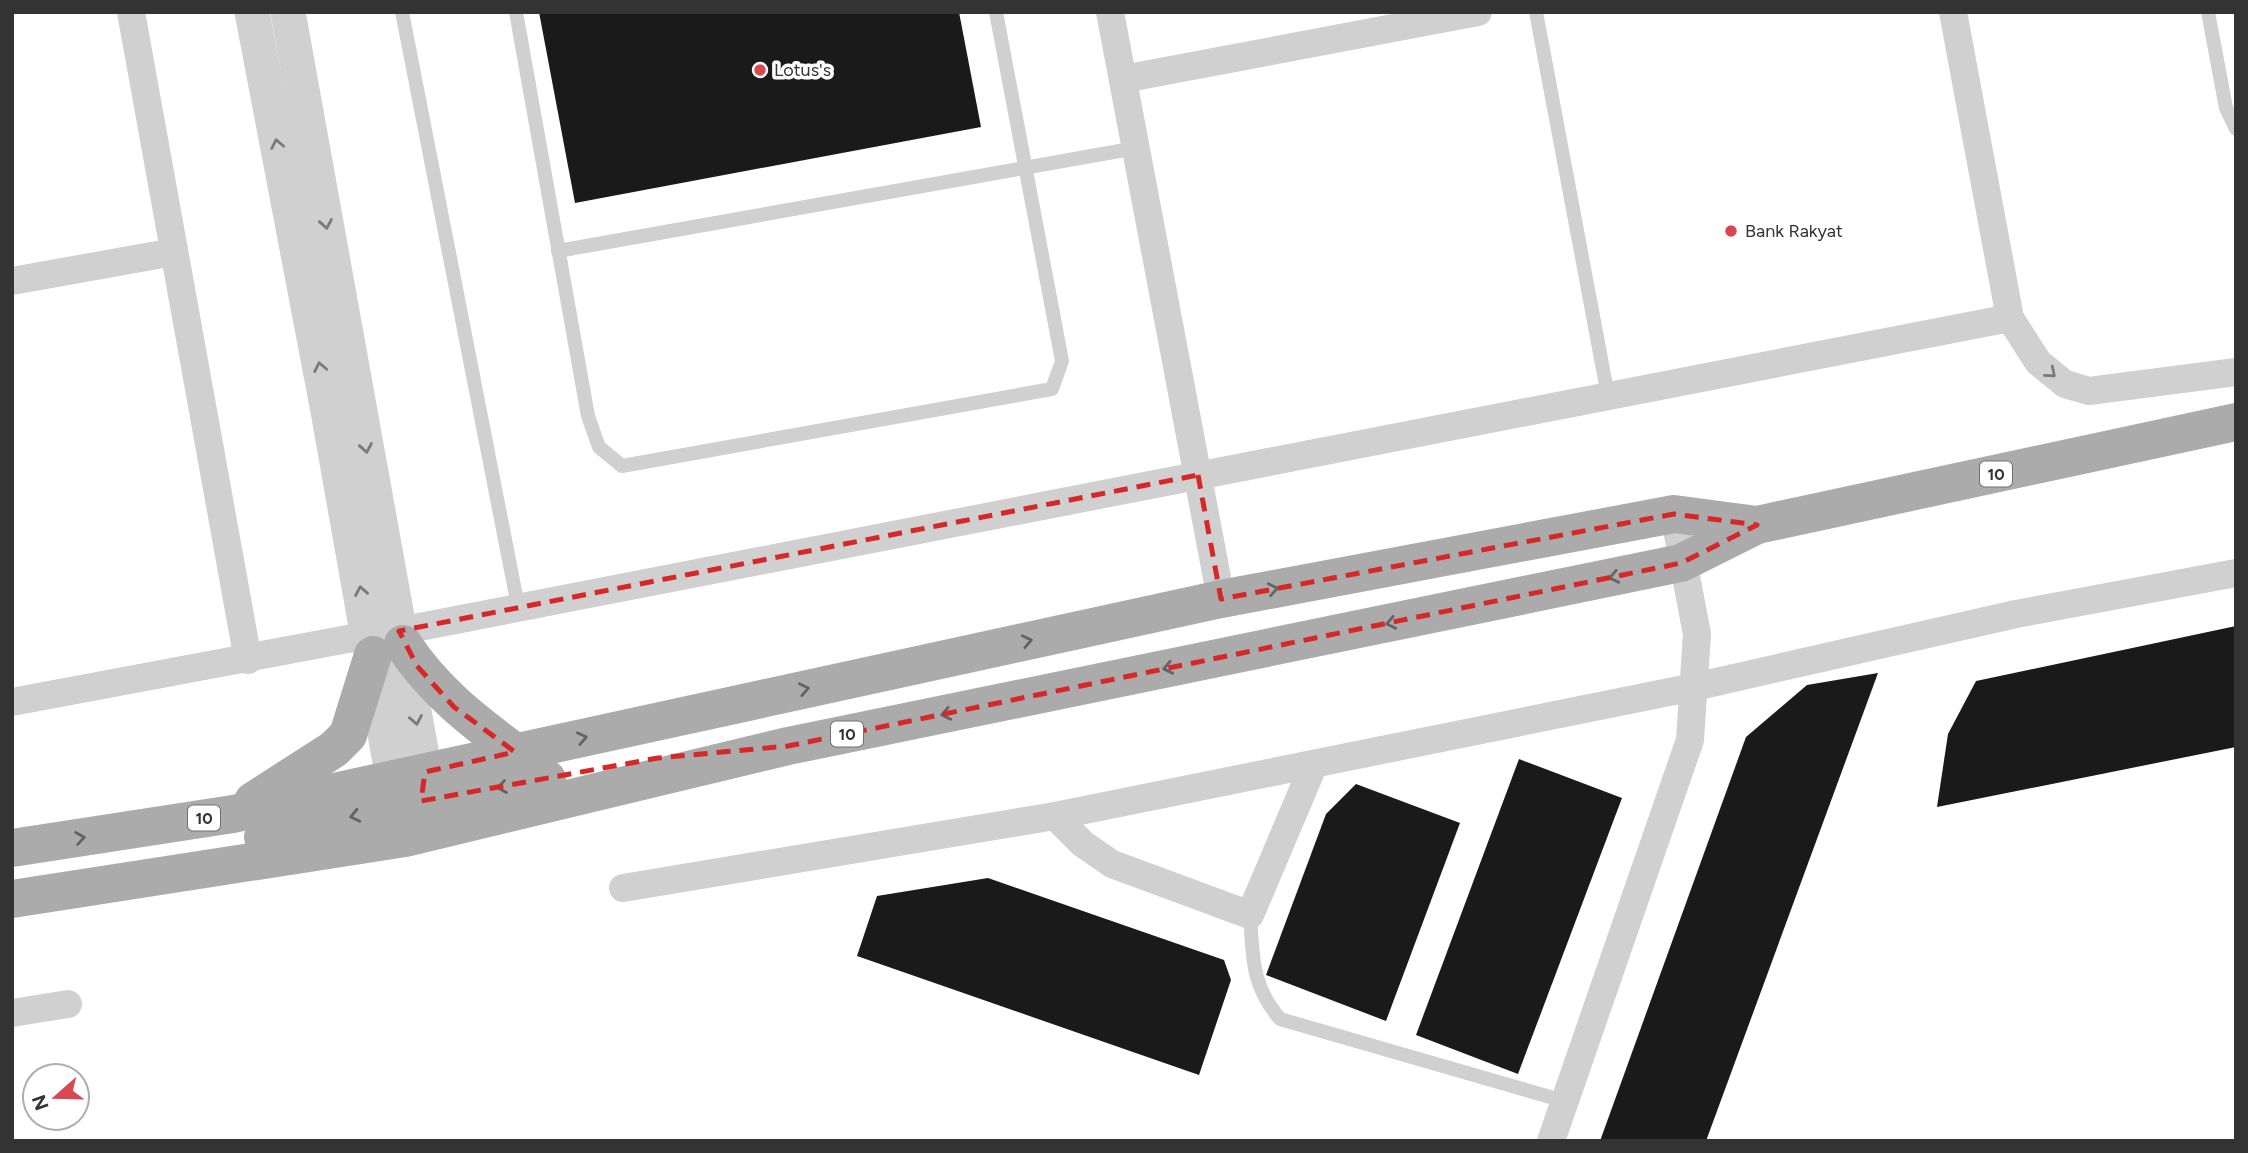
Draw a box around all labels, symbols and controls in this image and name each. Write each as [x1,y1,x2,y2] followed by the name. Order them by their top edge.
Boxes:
[774,59,831,81] place label: Lotus's
[752,62,768,78] marker: Lotus's
[270,138,285,150] one-way arrow
[318,218,333,230] one-way arrow
[1745,220,1843,242] place label: Bank Rakyat
[1723,223,1739,239] marker: Bank Rakyat
[313,361,328,373] one-way arrow
[2043,364,2055,377] one-way arrow
[358,442,373,454] one-way arrow
[1980,461,2012,486] road number: 10
[1608,569,1620,584] one-way arrow
[1267,582,1279,597] one-way arrow
[355,585,370,597] one-way arrow
[1385,614,1397,629] one-way arrow
[1021,635,1033,649] one-way arrow
[1162,660,1174,675] one-way arrow
[798,683,810,698] one-way arrow
[940,705,952,720] one-way arrow
[408,714,423,726] one-way arrow
[831,722,863,747] road number: 10
[576,731,588,746] one-way arrow
[496,779,508,794] one-way arrow
[188,806,220,831] road number: 10
[349,807,361,822] one-way arrow
[74,831,86,846] one-way arrow
[21,1062,91,1132] north arrow
[27,1092,54,1113] text: N

